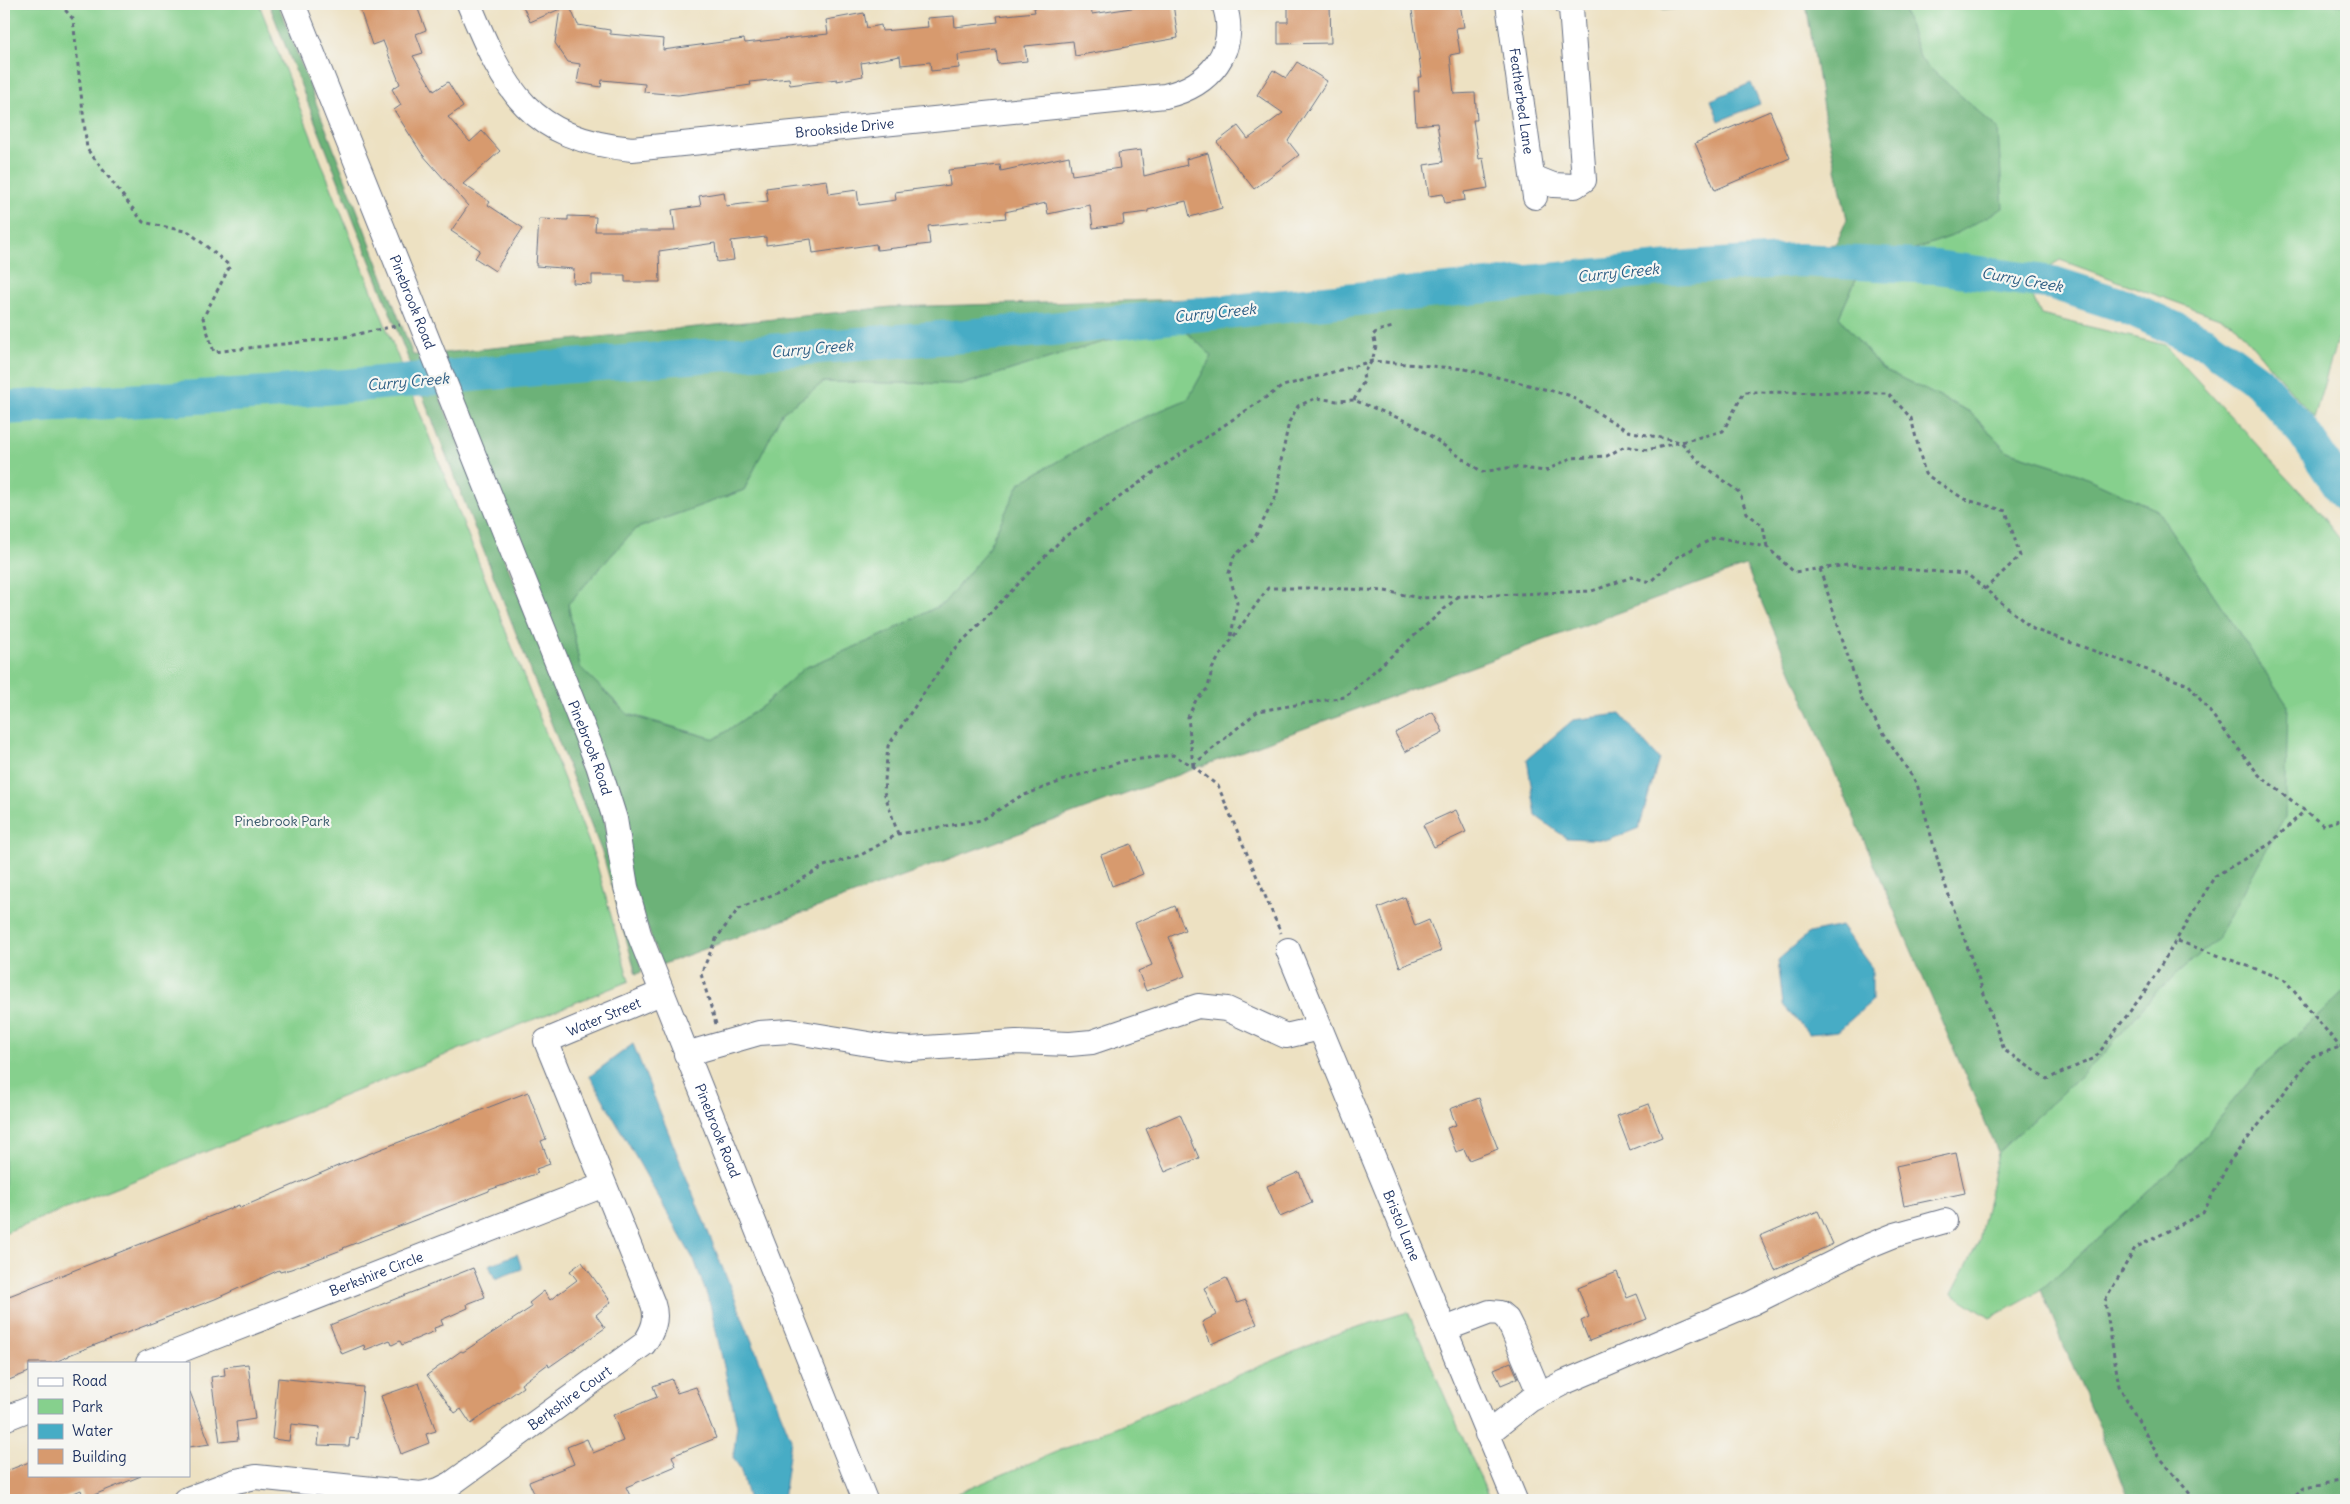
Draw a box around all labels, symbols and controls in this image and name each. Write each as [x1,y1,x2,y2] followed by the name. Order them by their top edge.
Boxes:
[1505,47,1538,155] street label: Featherbed Lane
[794,114,895,142] street label: Brookside Drive
[386,252,439,352] street label: Pinebrook Road
[1576,259,1661,286] water label: Curry Creek
[1980,263,2065,296] water label: Curry Creek
[1173,299,1258,326] water label: Curry Creek
[770,335,855,362] water label: Curry Creek
[366,368,451,395] water label: Curry Creek
[564,698,616,797] street label: Pinebrook Road
[234,812,330,830] park label: Pinebrook Park
[564,993,644,1040] street label: Water Street
[691,1081,744,1180] street label: Pinebrook Road
[1379,1188,1424,1263] street label: Bristol Lane
[327,1248,426,1300] street label: Berkshire Circle
[28,1362,190,1476] legend
[524,1362,615,1434] street label: Berkshire Court
[72,1371,107,1390] text: Road
[72,1397,103,1416] text: Park
[72,1421,113,1440] text: Water
[72,1447,127,1466] text: Building

